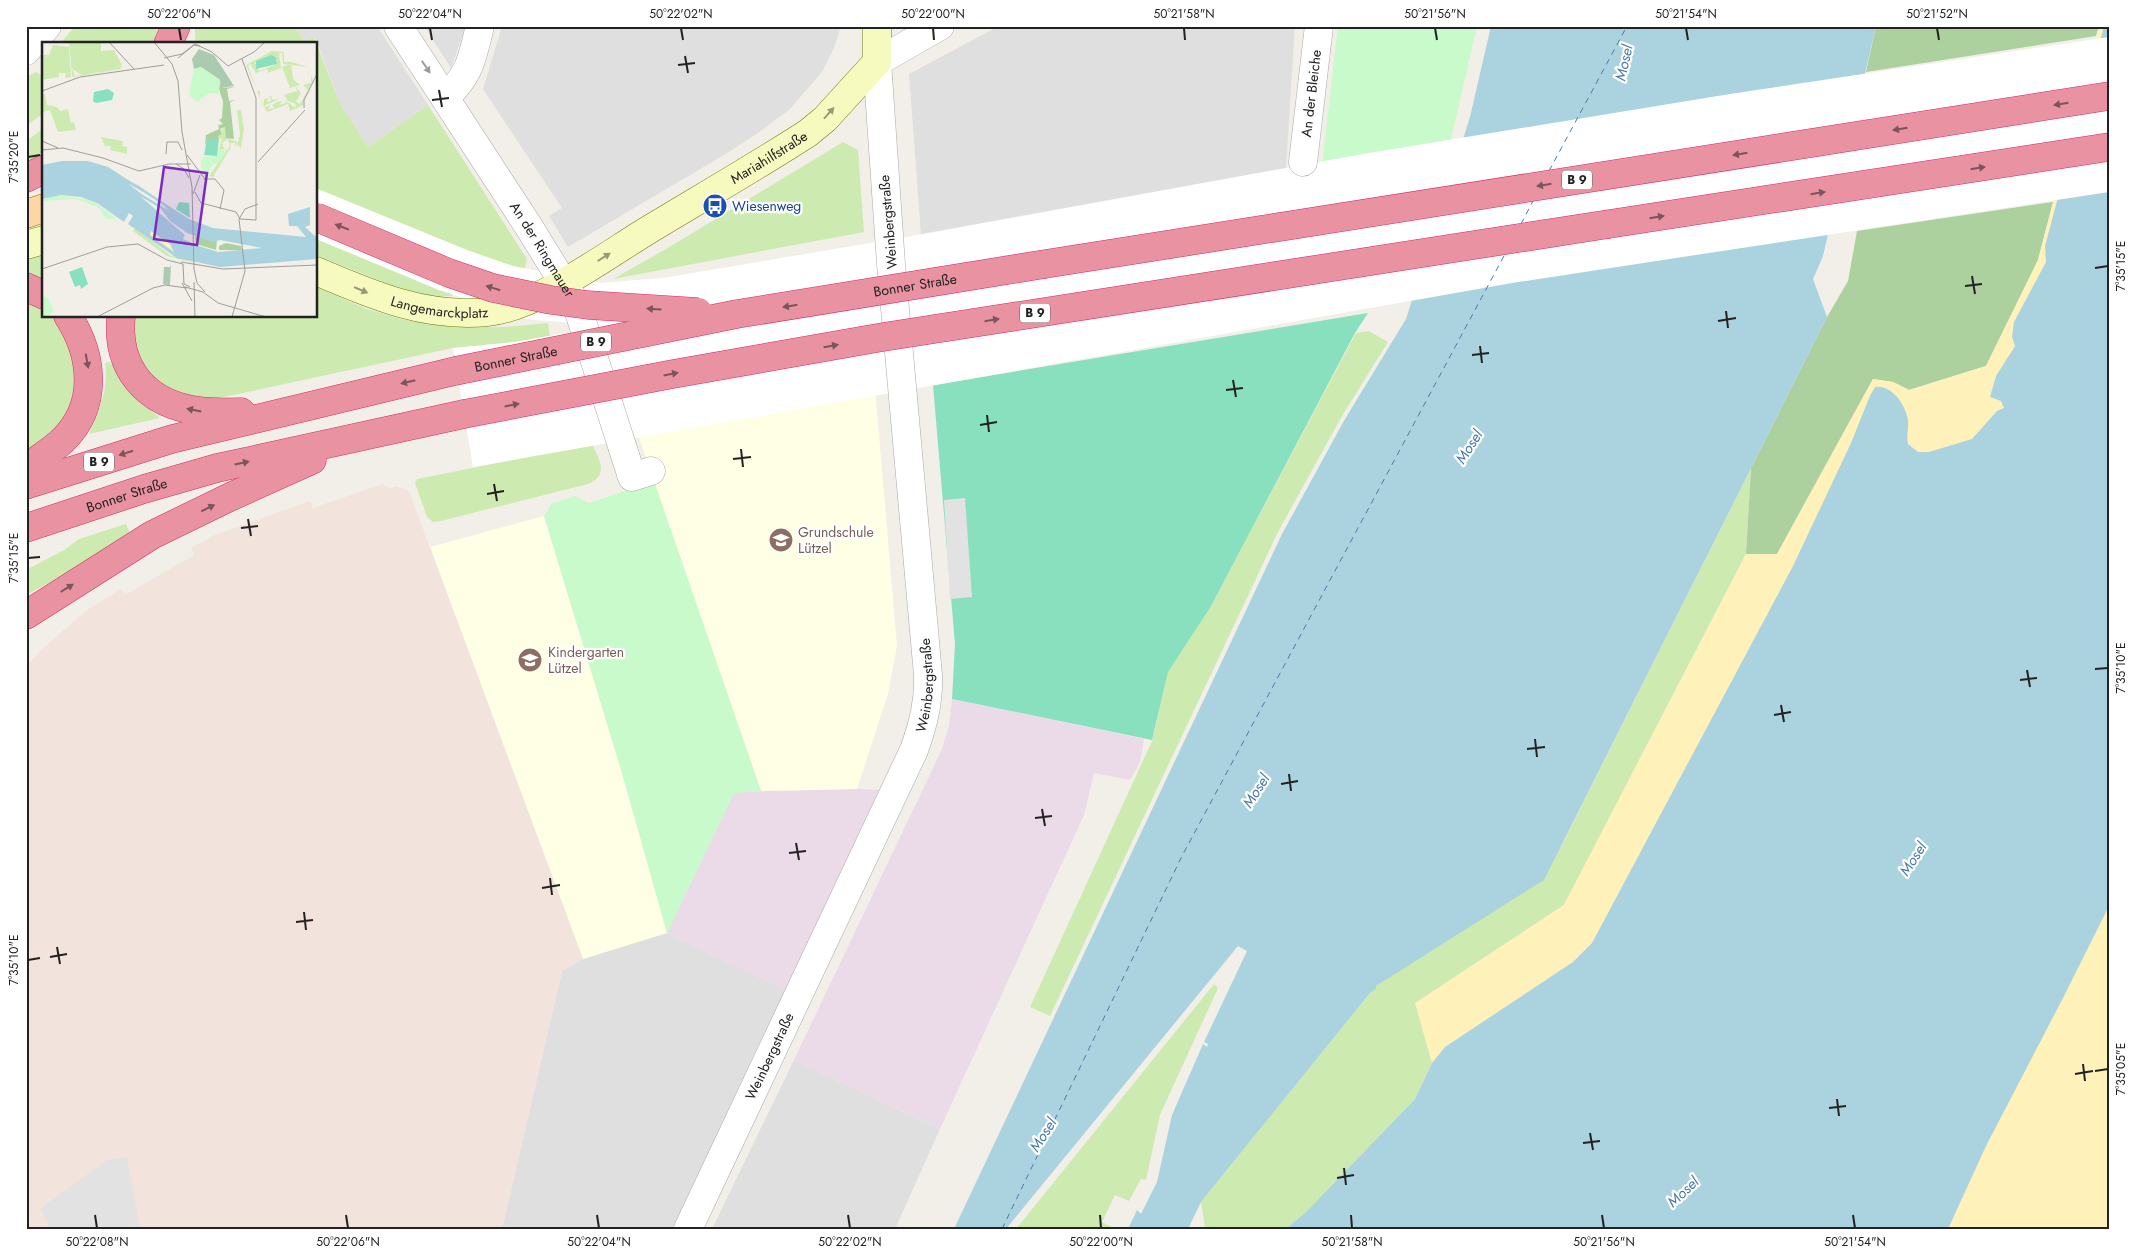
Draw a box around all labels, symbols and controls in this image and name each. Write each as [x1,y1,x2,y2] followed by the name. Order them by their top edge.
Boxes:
[147,5,211,23] text: 50°22'06"N
[398,5,462,23] text: 50°22'04"N
[649,5,713,23] text: 50°22'02"N
[901,5,965,23] text: 50°22'00"N
[1153,5,1215,23] text: 50°21'58"N
[1404,5,1466,23] text: 50°21'56"N
[1655,5,1717,23] text: 50°21'54"N
[1906,5,1968,23] text: 50°21'52"N
[42,42,318,318] inset map
[1609,42,1639,83] water label: Mosel
[1296,48,1326,138] street label: An der Bleiche
[421,60,430,73] one-way arrow
[2052,100,2068,108] one-way arrow
[823,108,835,120] one-way arrow
[1892,125,1908,133] one-way arrow
[727,126,811,189] street label: Mariahilfstraße
[5,131,23,183] text: 7°35'20"E
[1731,150,1747,158] one-way arrow
[1971,164,1987,172] one-way arrow
[1562,170,1592,190] road number: B 9
[874,174,902,270] street label: Weinbergstraße
[1536,181,1552,189] one-way arrow
[1810,188,1826,196] one-way arrow
[702,193,728,219] bus stop icon: Wiesenweg
[732,196,801,216] place label: Wiesenweg
[505,198,580,301] street label: An der Ringmauer
[1649,213,1665,221] one-way arrow
[335,223,350,230] one-way arrow
[2112,241,2130,291] text: 7°35'15"E
[598,252,611,261] one-way arrow
[872,268,958,302] street label: Bonner Straße
[485,283,500,291] one-way arrow
[354,287,368,295] one-way arrow
[388,291,490,323] street label: Langemarckplatz
[781,302,797,310] one-way arrow
[1020,304,1050,322] road number: B 9
[645,305,661,313] one-way arrow
[984,316,1000,324] one-way arrow
[581,332,611,352] road number: B 9
[473,341,559,377] street label: Bonner Straße
[824,342,840,350] one-way arrow
[83,353,91,369] one-way arrow
[664,370,680,378] one-way arrow
[401,378,416,386] one-way arrow
[504,401,520,409] one-way arrow
[185,405,201,413] one-way arrow
[1450,425,1488,468] water label: Mosel
[118,450,133,458] one-way arrow
[84,452,114,472] road number: B 9
[235,459,250,467] one-way arrow
[84,473,170,517] street label: Bonner Straße
[201,504,215,512] one-way arrow
[798,522,874,558] place label: Grundschule Lützel
[768,527,794,553] school or university icon: Grundschule Lützel
[5,533,23,583] text: 7°35'15"E
[60,583,73,592] one-way arrow
[910,637,938,734] street label: Weinbergstraße
[548,642,624,678] place label: Kindergarten Lützel
[2112,642,2130,694] text: 7°35'10"E
[517,647,543,673] school or university icon: Kindergarten Lützel
[1237,769,1275,812] water label: Mosel
[1894,837,1933,880] water label: Mosel
[5,934,23,986] text: 7°35'10"E
[740,1009,799,1103] street label: Weinbergstraße
[2112,1043,2130,1095] text: 7°35'05"E
[1024,1113,1062,1156] water label: Mosel
[1662,1171,1704,1212] water label: Mosel
[65,1233,129,1251] text: 50°22'08"N
[316,1233,380,1251] text: 50°22'06"N
[567,1233,631,1251] text: 50°22'04"N
[818,1233,882,1251] text: 50°22'02"N
[1069,1233,1133,1251] text: 50°22'00"N
[1321,1233,1383,1251] text: 50°21'58"N
[1573,1233,1635,1251] text: 50°21'56"N
[1824,1233,1886,1251] text: 50°21'54"N

